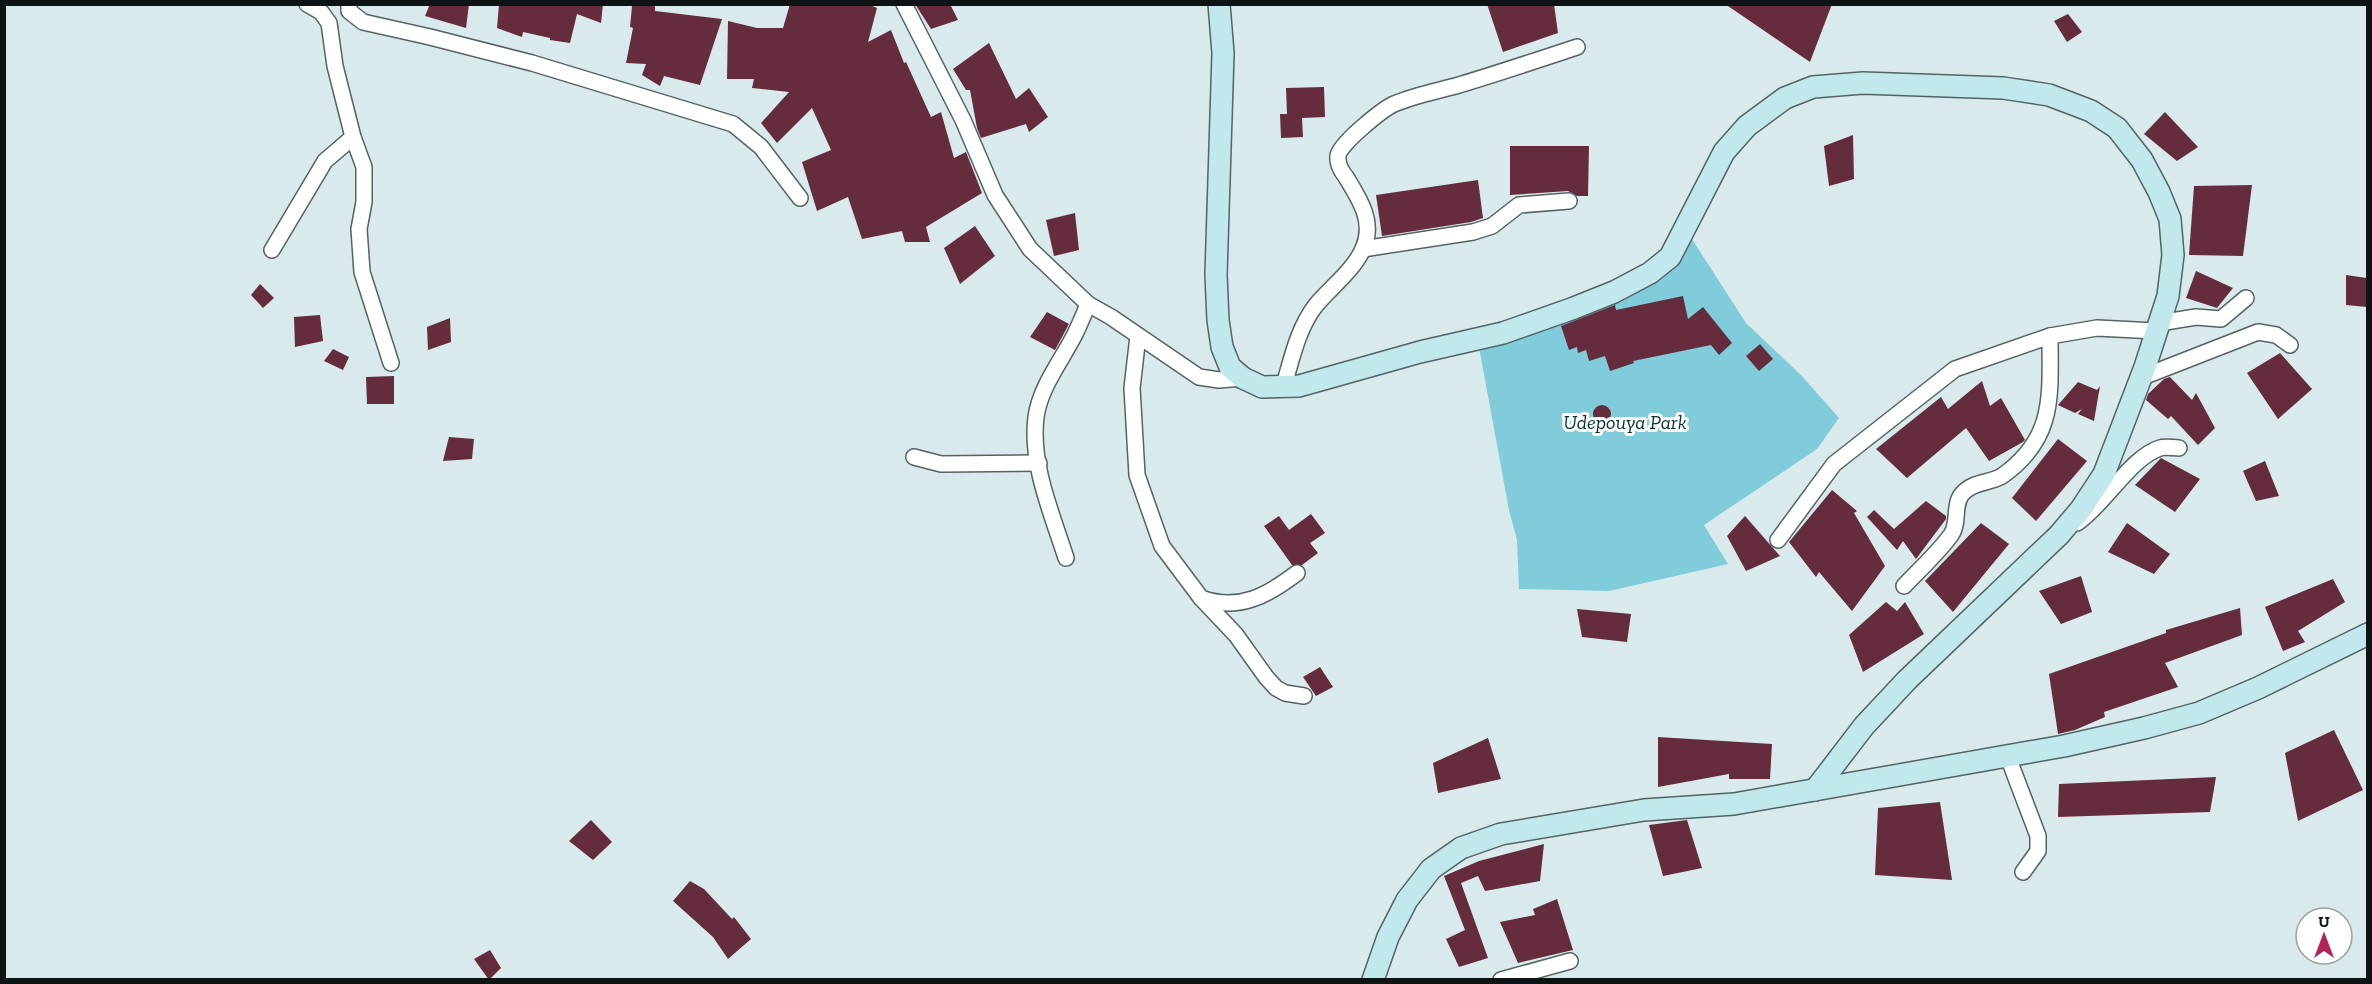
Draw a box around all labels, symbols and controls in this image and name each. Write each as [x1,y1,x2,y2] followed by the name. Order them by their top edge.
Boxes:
[1563,410,1687,434] park label: Udepouya Park
[2294,906,2354,966] north arrow
[2318,912,2330,931] text: U

